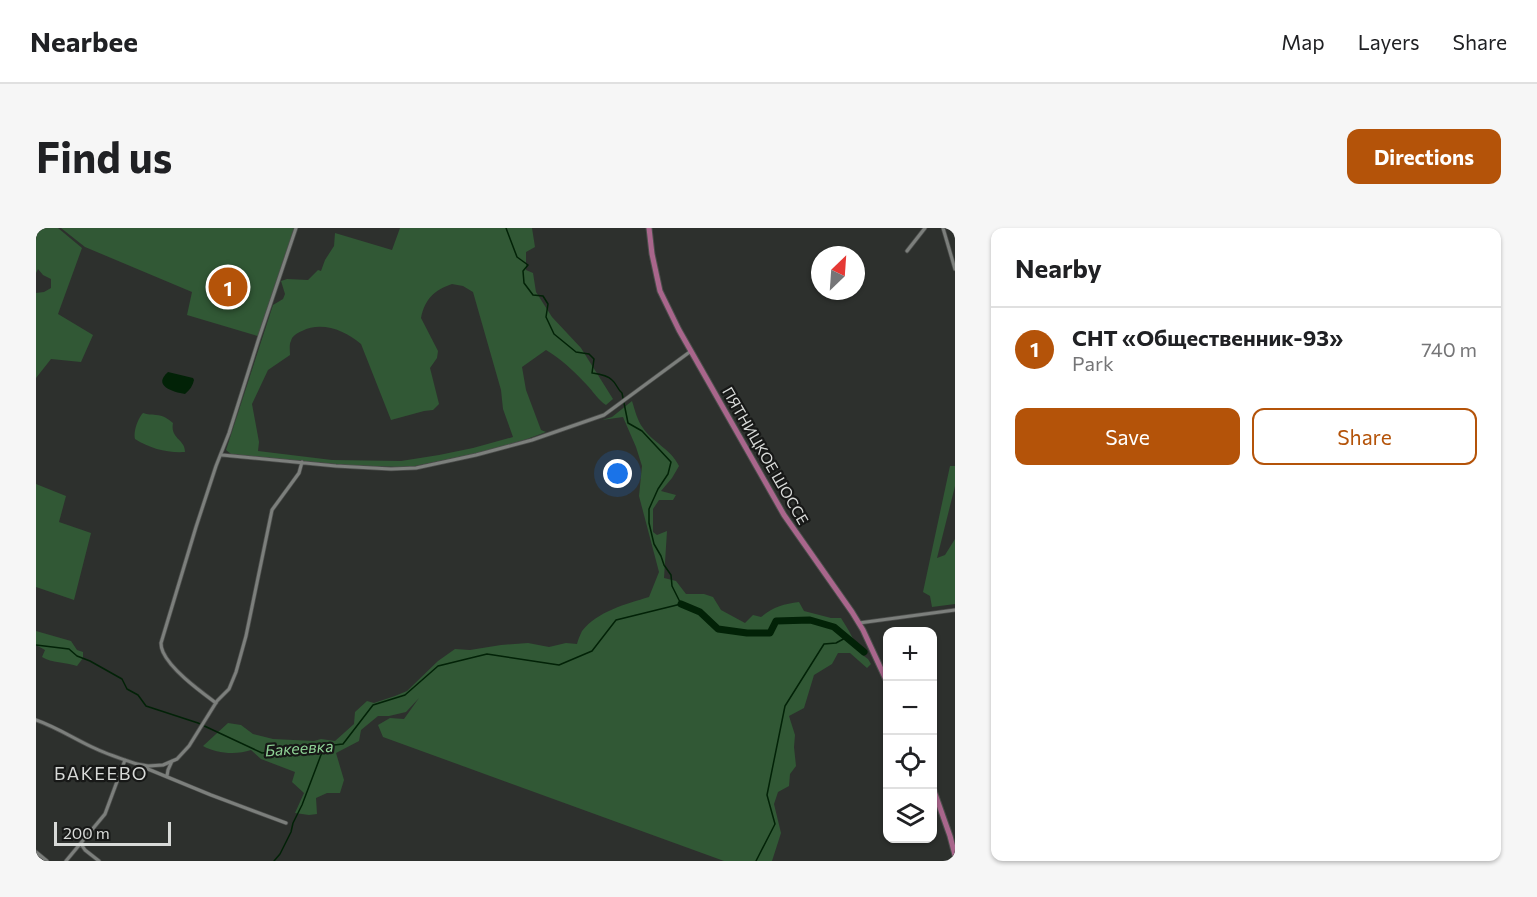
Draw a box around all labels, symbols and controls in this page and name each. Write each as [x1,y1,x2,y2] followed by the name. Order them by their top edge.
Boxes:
[30,24,138,58] text: Nearbee
[1281,29,1325,54] text: Map
[1358,29,1420,54] text: Layers
[1453,29,1507,54] text: Share
[1347,129,1501,184] button: Directions
[36,130,172,182] text: Find us
[811,246,865,300] north arrow
[1015,252,1102,283] text: Nearby
[208,264,248,310] pin: 1
[1072,324,1343,351] text: СНТ «Общественник-93»
[1030,337,1039,361] text: 1
[1421,337,1477,361] text: 740 m
[1072,351,1114,375] text: Park
[719,384,813,528] street label: ПЯТНИЦКОЕ ШОССЕ
[1015,408,1240,465] button: Save
[1252,408,1477,465] button: Share
[603,459,632,488] your location
[883,627,937,843] map controls
[883,627,937,681] button: +
[883,681,937,735] button: −
[883,735,937,789] button: locate
[264,736,334,759] water label: Бакеевка
[54,762,148,784] district label: БАКЕЕВО
[883,789,937,843] button: layers
[54,819,171,846] scale bar
[63,823,110,842] text: 200 m

